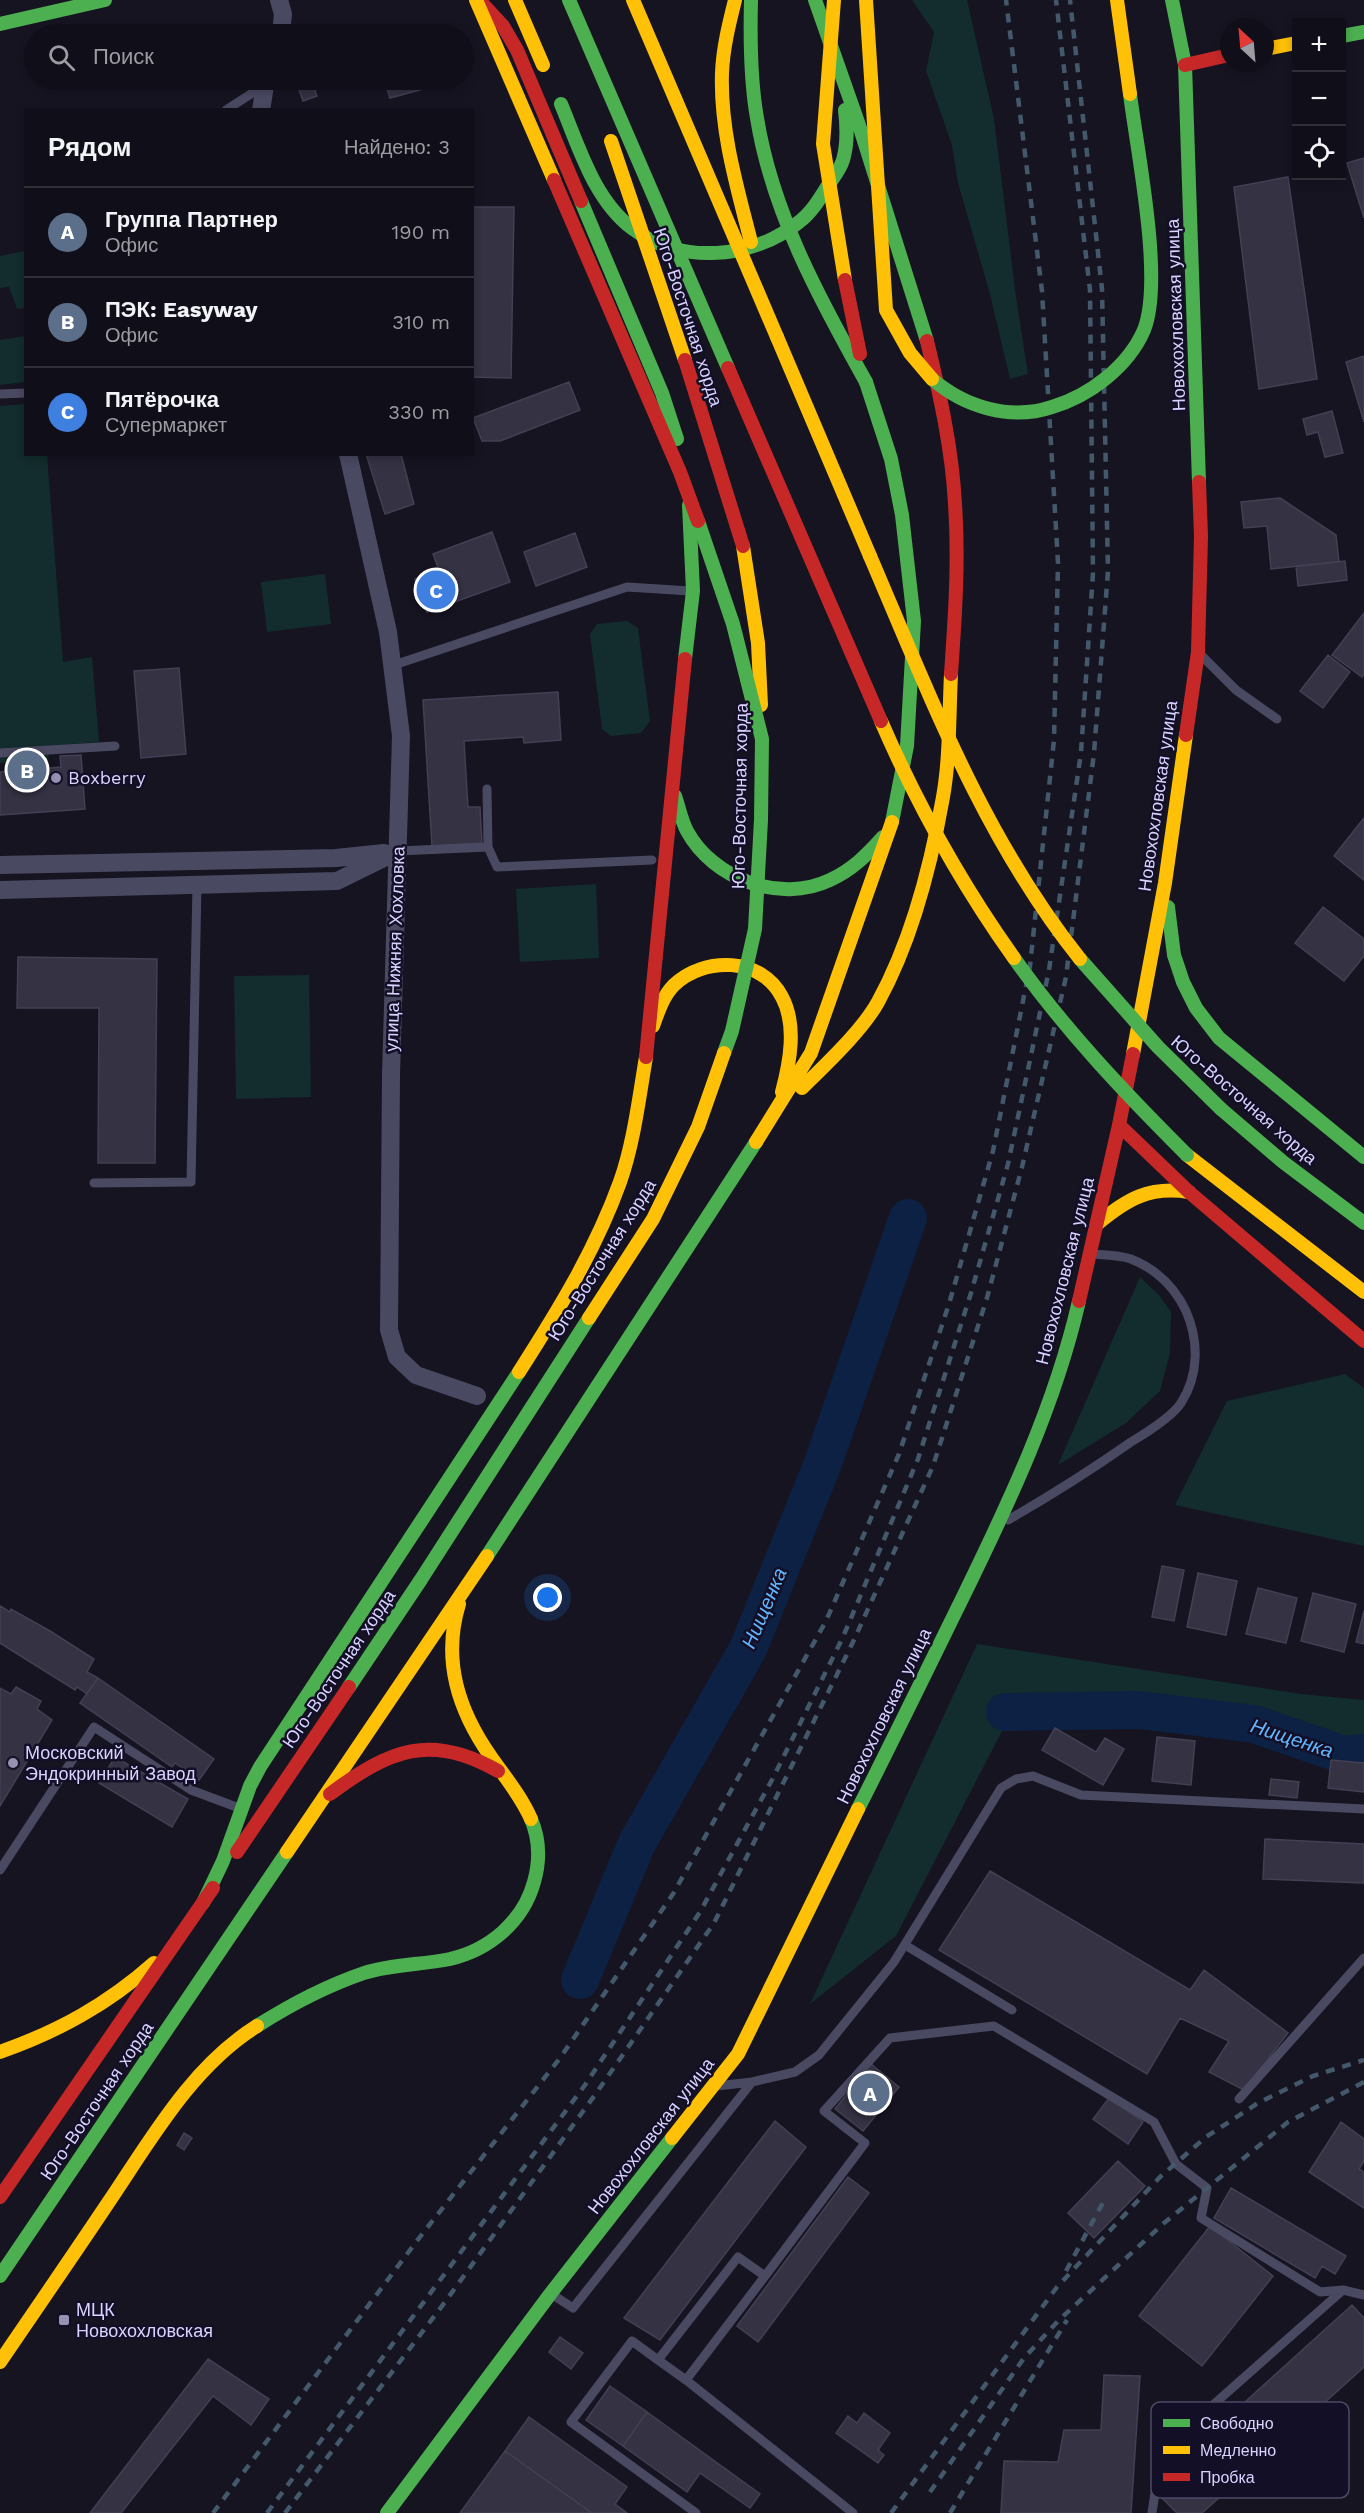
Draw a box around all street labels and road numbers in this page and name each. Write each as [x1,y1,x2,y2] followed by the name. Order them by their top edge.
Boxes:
[1162,217,1189,412] street label: Новохохловская улица
[650,225,728,410] street label: Юго-Восточная хорда
[1134,698,1181,893] street label: Новохохловская улица
[727,702,752,889] street label: Юго-Восточная хорда
[380,845,409,1052] street label: улица Нижняя Хохловка
[1167,1031,1322,1169] street label: Юго-Восточная хорда
[543,1174,660,1344] street label: Юго-Восточная хорда
[1031,1174,1098,1367] street label: Новохохловская улица
[278,1585,400,1752] street label: Юго-Восточная хорда
[832,1624,936,1807] street label: Новохохловская улица
[36,2017,158,2184] street label: Юго-Восточная хорда
[583,2053,719,2218] street label: Новохохловская улица

